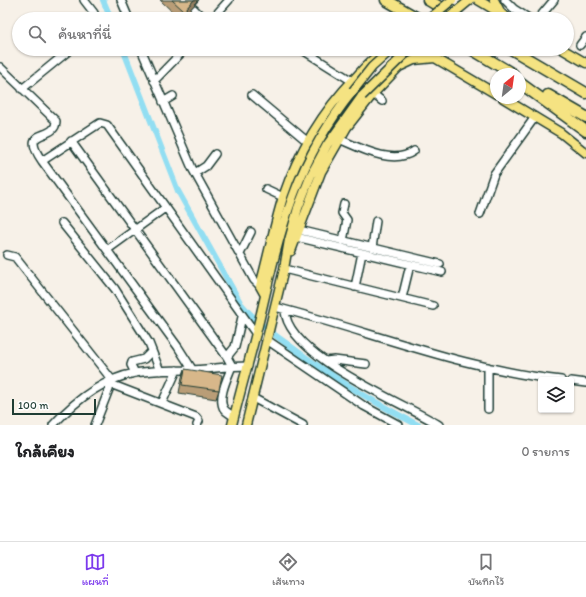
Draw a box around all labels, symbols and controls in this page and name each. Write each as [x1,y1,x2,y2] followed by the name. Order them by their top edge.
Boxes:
[12,12,574,56] search box
[26,23,48,45] icon: search
[58,25,111,43] text: ค้นหาที่นี่
[490,68,526,104] north arrow
[538,377,574,413] map controls
[538,377,574,413] button: layers
[12,397,96,416] scale bar
[18,399,48,412] text: 100 m
[16,441,75,461] text: ใกล้เคียง
[521,444,570,459] text: 0 รายการ
[82,551,109,588] tab: แผนที่
[272,551,305,588] tab: เส้นทาง
[468,551,504,588] tab: บันทึกไว้

